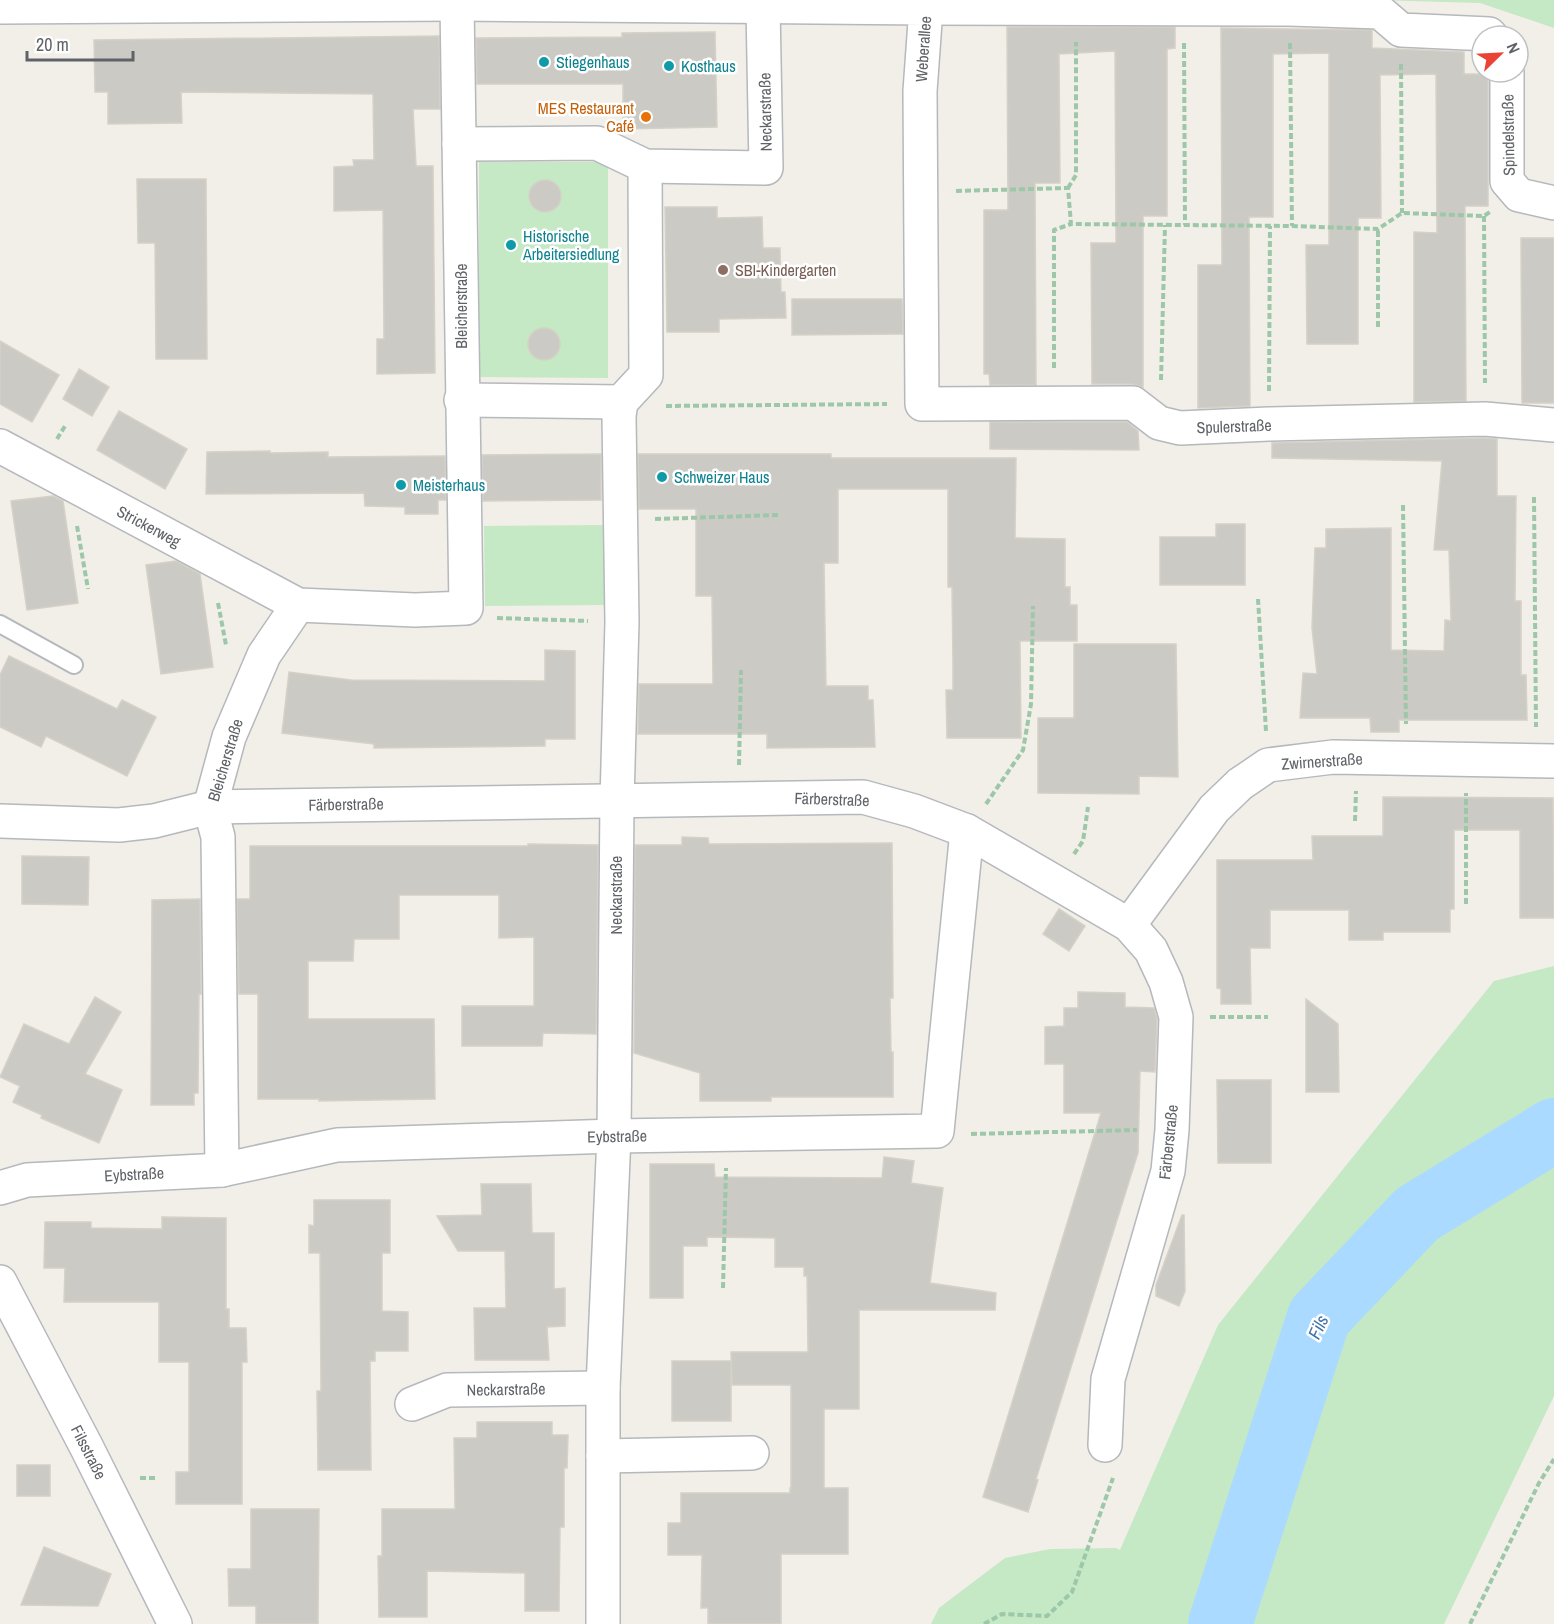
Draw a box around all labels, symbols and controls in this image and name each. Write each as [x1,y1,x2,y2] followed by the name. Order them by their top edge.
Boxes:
[910,15,936,83] street label: Weberallee
[27,24,134,62] scale bar
[1470,24,1530,84] north arrow
[36,32,69,57] text: 20 m
[1502,39,1526,57] text: N
[556,51,630,73] place label: Stiegenhaus
[537,55,551,69] marker: Stiegenhaus
[681,55,736,77] place label: Kosthaus
[662,59,676,73] marker: Kosthaus
[753,72,777,152] street label: Neckarstraße
[1496,94,1520,176] street label: Spindelstraße
[538,97,634,137] place label: MES Restaurant Café
[639,110,653,124] marker: MES Restaurant Café
[522,225,620,265] place label: Historische Arbeitersiedlung
[504,238,518,252] marker: Historische Arbeitersiedlung
[735,259,836,281] place label: SBI-Kindergarten
[450,263,472,349] street label: Bleicherstraße
[716,263,730,277] marker: SBI-Kindergarten
[1196,414,1272,438] street label: Spulerstraße
[674,466,770,488] place label: Schweizer Haus
[655,470,669,484] marker: Schweizer Haus
[413,474,485,496] place label: Meisterhaus
[394,478,408,492] marker: Meisterhaus
[113,500,185,552] street label: Strickerweg
[202,716,248,804] street label: Bleicherstraße
[1281,747,1363,775] street label: Zwirnerstraße
[794,787,870,811] street label: Färberstraße
[308,792,384,816] street label: Färberstraße
[605,856,627,934] street label: Neckarstraße
[1153,1103,1183,1181] street label: Färberstraße
[587,1124,647,1148] street label: Eybstraße
[104,1161,164,1187] street label: Eybstraße
[1302,1311,1334,1343] water label: Fils
[466,1377,546,1401] street label: Neckarstraße
[66,1421,112,1483] street label: Filsstraße

